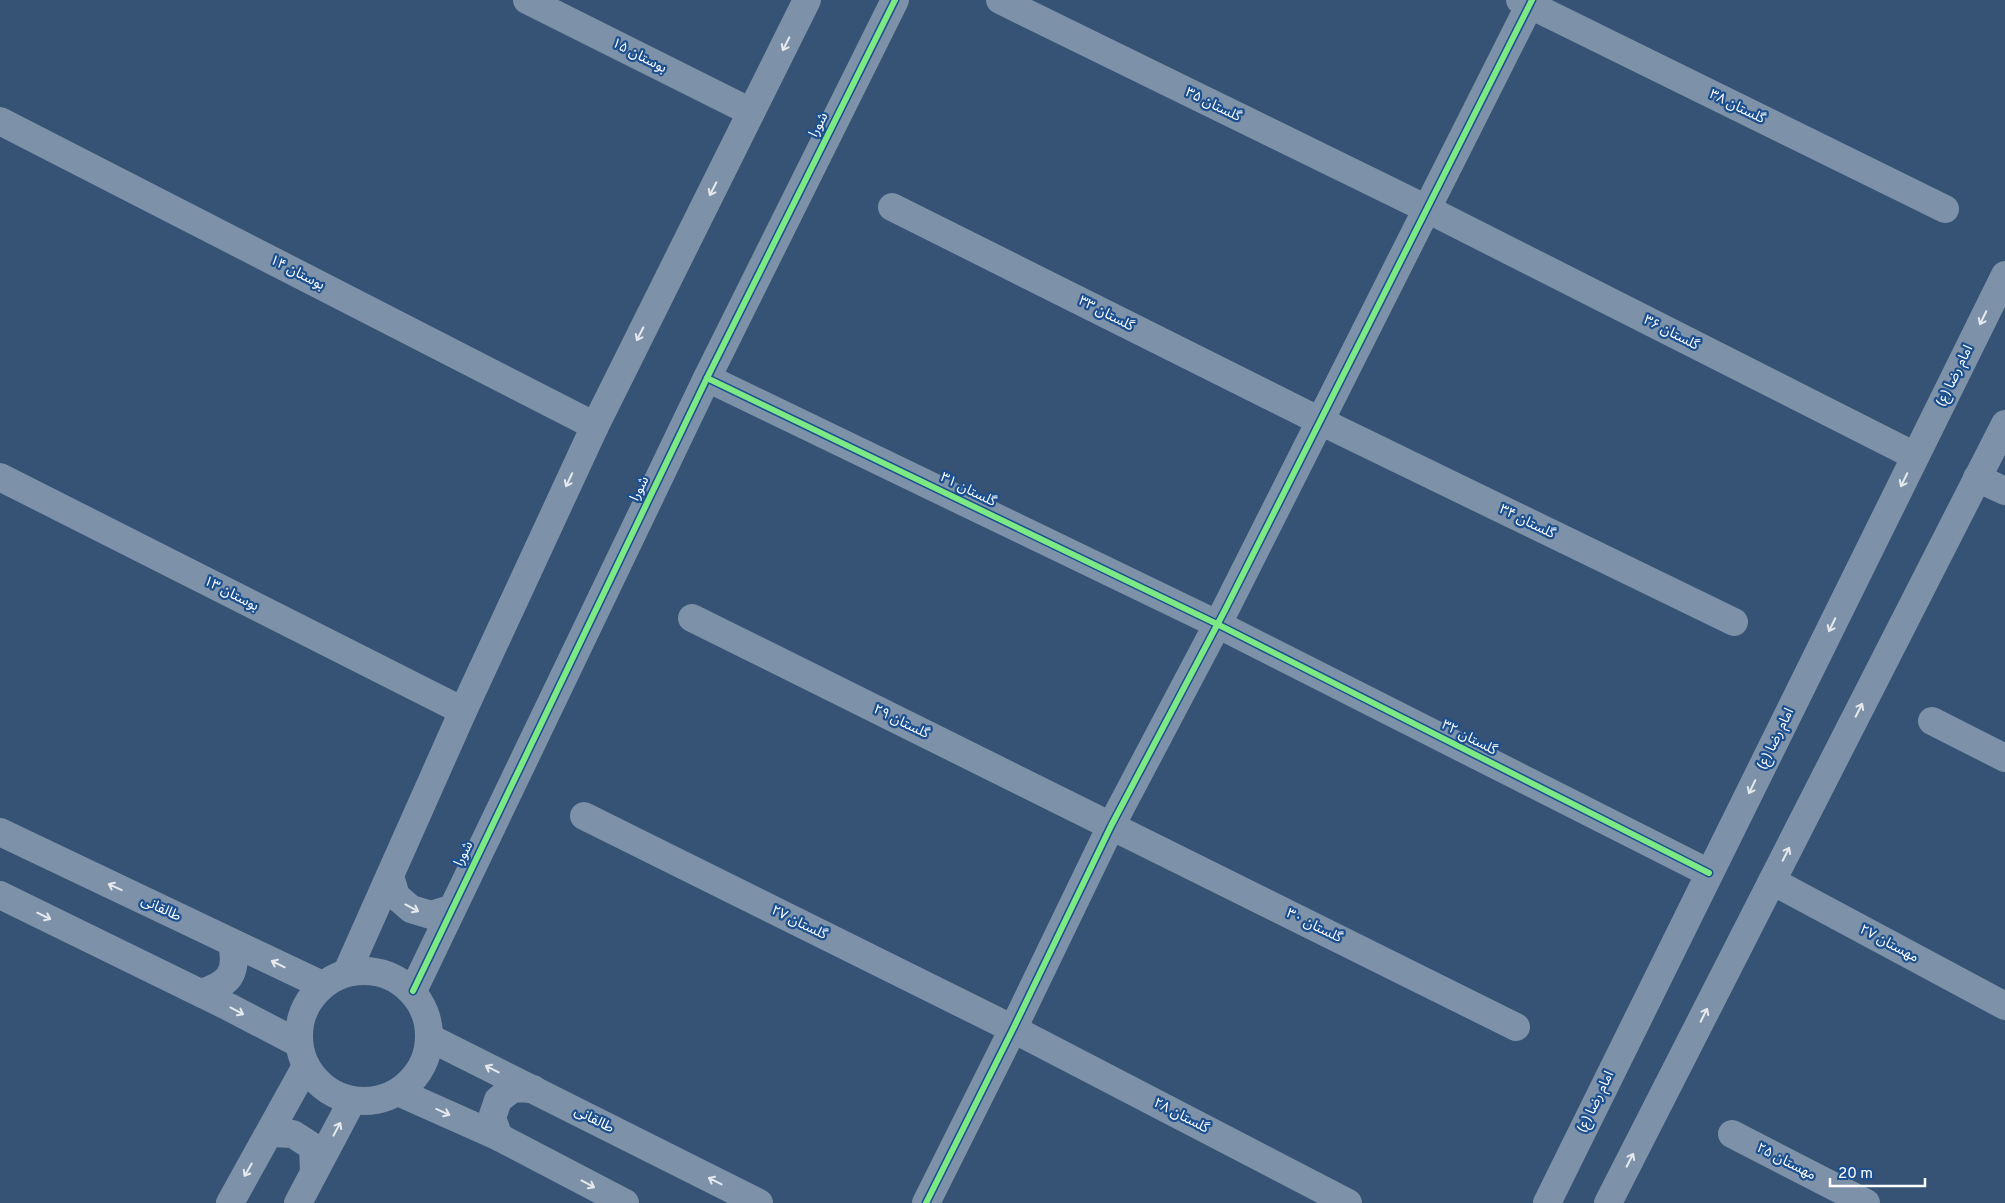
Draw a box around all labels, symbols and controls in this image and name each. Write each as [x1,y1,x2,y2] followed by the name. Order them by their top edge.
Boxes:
[609,35,670,77] street label: بوستان ۱۵
[780,36,790,51] one-way arrow
[1182,84,1244,126] street label: گلستان ۳۵
[1706,86,1768,128] street label: گلستان ۳۸
[806,110,832,140] street label: شورا
[708,181,717,196] one-way arrow
[267,252,328,294] street label: بوستان ۱۴
[1075,293,1137,335] street label: گلستان ۳۳
[1978,311,1988,326] one-way arrow
[1640,312,1702,354] street label: گلستان ۳۶
[635,326,644,341] one-way arrow
[1933,343,1978,410] street label: امام رضا (ع)
[937,469,999,511] street label: گلستان ۳۱
[564,472,574,487] one-way arrow
[1898,472,1908,487] one-way arrow
[627,474,653,504] street label: شورا
[1496,501,1558,543] street label: گلستان ۳۴
[201,573,262,615] street label: بوستان ۱۳
[1826,618,1836,633] one-way arrow
[870,701,932,743] street label: گلستان ۲۹
[1854,702,1864,717] one-way arrow
[1754,706,1799,773] street label: امام رضا (ع)
[1438,717,1500,759] street label: گلستان ۳۲
[1747,779,1756,794] one-way arrow
[451,839,477,869] street label: شورا
[1781,847,1791,862] one-way arrow
[108,882,123,891] one-way arrow
[138,892,184,926] street label: طالقانی
[768,902,830,944] street label: گلستان ۲۷
[405,903,420,913] one-way arrow
[1283,905,1345,947] street label: گلستان ۳۰
[36,912,51,921] one-way arrow
[1857,921,1921,967] street label: مهستان ۲۷
[271,959,286,968] one-way arrow
[229,1007,244,1016] one-way arrow
[1700,1008,1709,1023] one-way arrow
[485,1063,500,1073] one-way arrow
[1574,1069,1619,1136] street label: امام رضا (ع)
[1150,1095,1212,1137] street label: گلستان ۲۸
[571,1103,617,1137] street label: طالقانی
[435,1107,450,1117] one-way arrow
[332,1121,342,1136] one-way arrow
[1753,1140,1819,1184] street label: مهستان ۲۵
[1625,1152,1635,1167] one-way arrow
[1830,1156,1925,1188] scale bar
[243,1163,253,1177] one-way arrow
[1838,1165,1873,1184] text: 20 m
[708,1176,723,1185] one-way arrow
[581,1179,595,1189] one-way arrow

